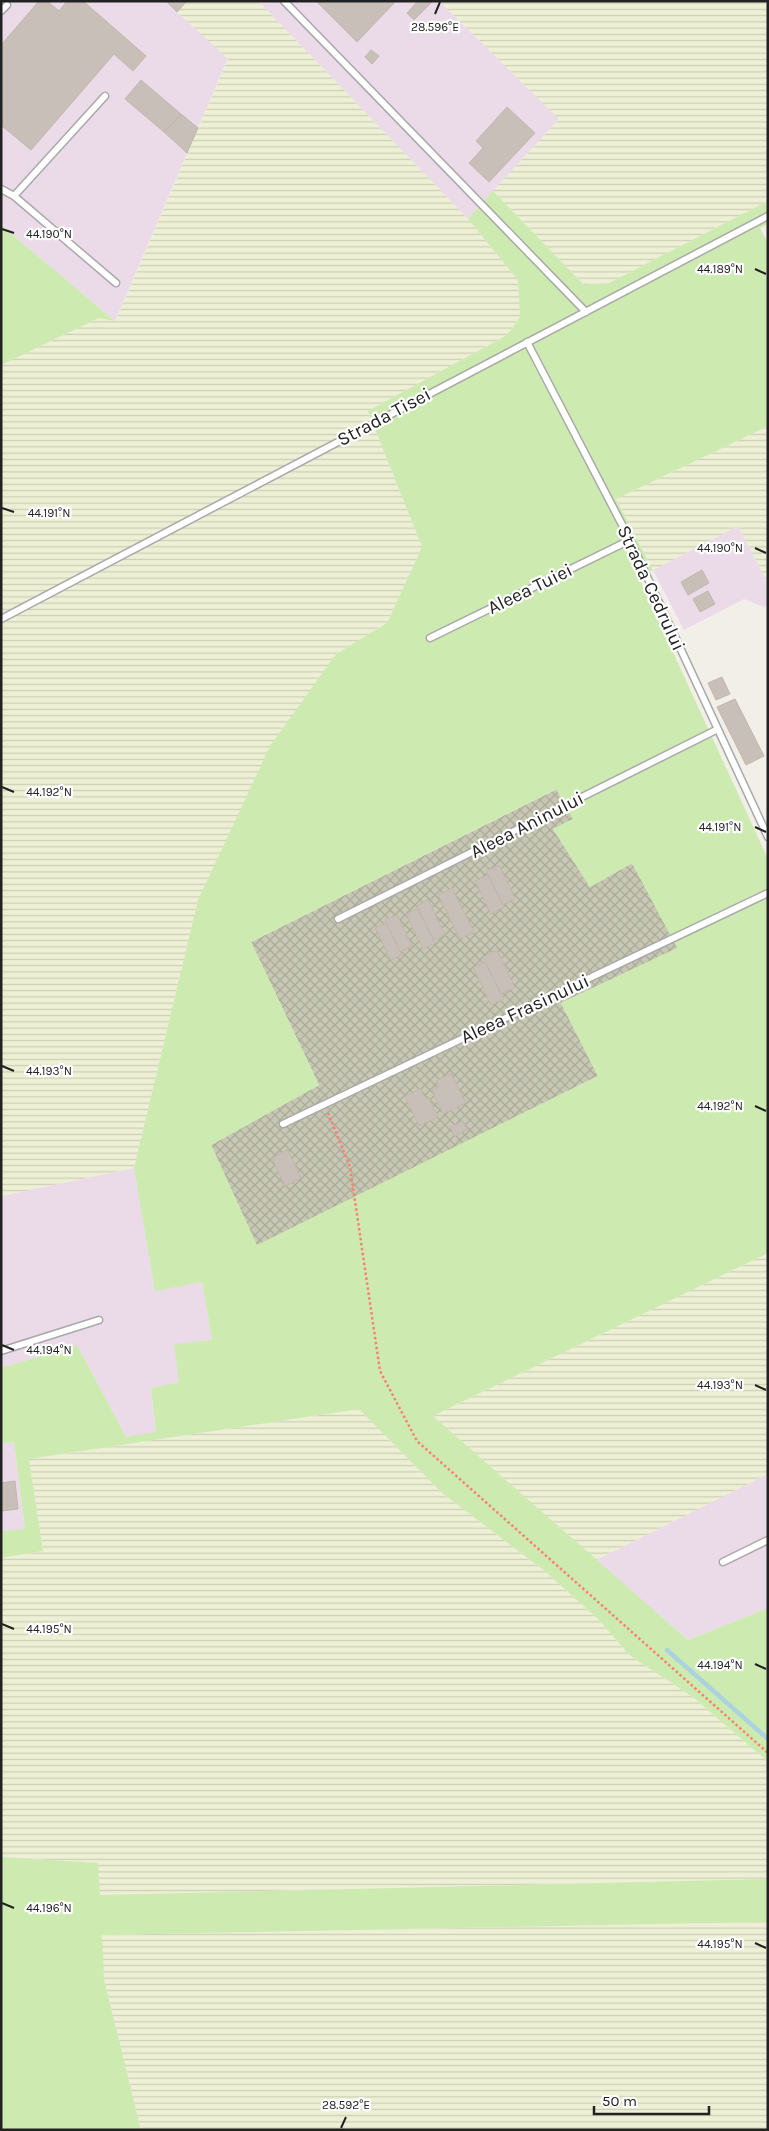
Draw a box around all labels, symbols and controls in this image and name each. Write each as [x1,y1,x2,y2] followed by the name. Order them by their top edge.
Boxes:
[411,20,459,34] text: 28.596°E
[26,227,72,241] text: 44.190°N
[697,262,743,276] text: 44.189°N
[333,383,435,451] street label: Strada Tisei
[28,506,70,520] text: 44.191°N
[612,522,690,654] street label: Strada Cedrului
[697,541,743,555] text: 44.190°N
[484,559,576,619] street label: Aleea Tuiei
[26,785,72,799] text: 44.192°N
[467,787,587,863] street label: Aleea Aninului
[699,820,741,834] text: 44.191°N
[457,970,593,1048] street label: Aleea Frasinului
[26,1064,72,1078] text: 44.193°N
[697,1099,743,1113] text: 44.192°N
[26,1343,72,1357] text: 44.194°N
[697,1378,743,1392] text: 44.193°N
[26,1622,72,1636] text: 44.195°N
[697,1658,743,1672] text: 44.194°N
[26,1901,72,1915] text: 44.196°N
[697,1937,743,1951] text: 44.195°N
[594,2084,709,2116] scale bar
[602,2092,637,2110] text: 50 m
[322,2098,370,2112] text: 28.592°E

